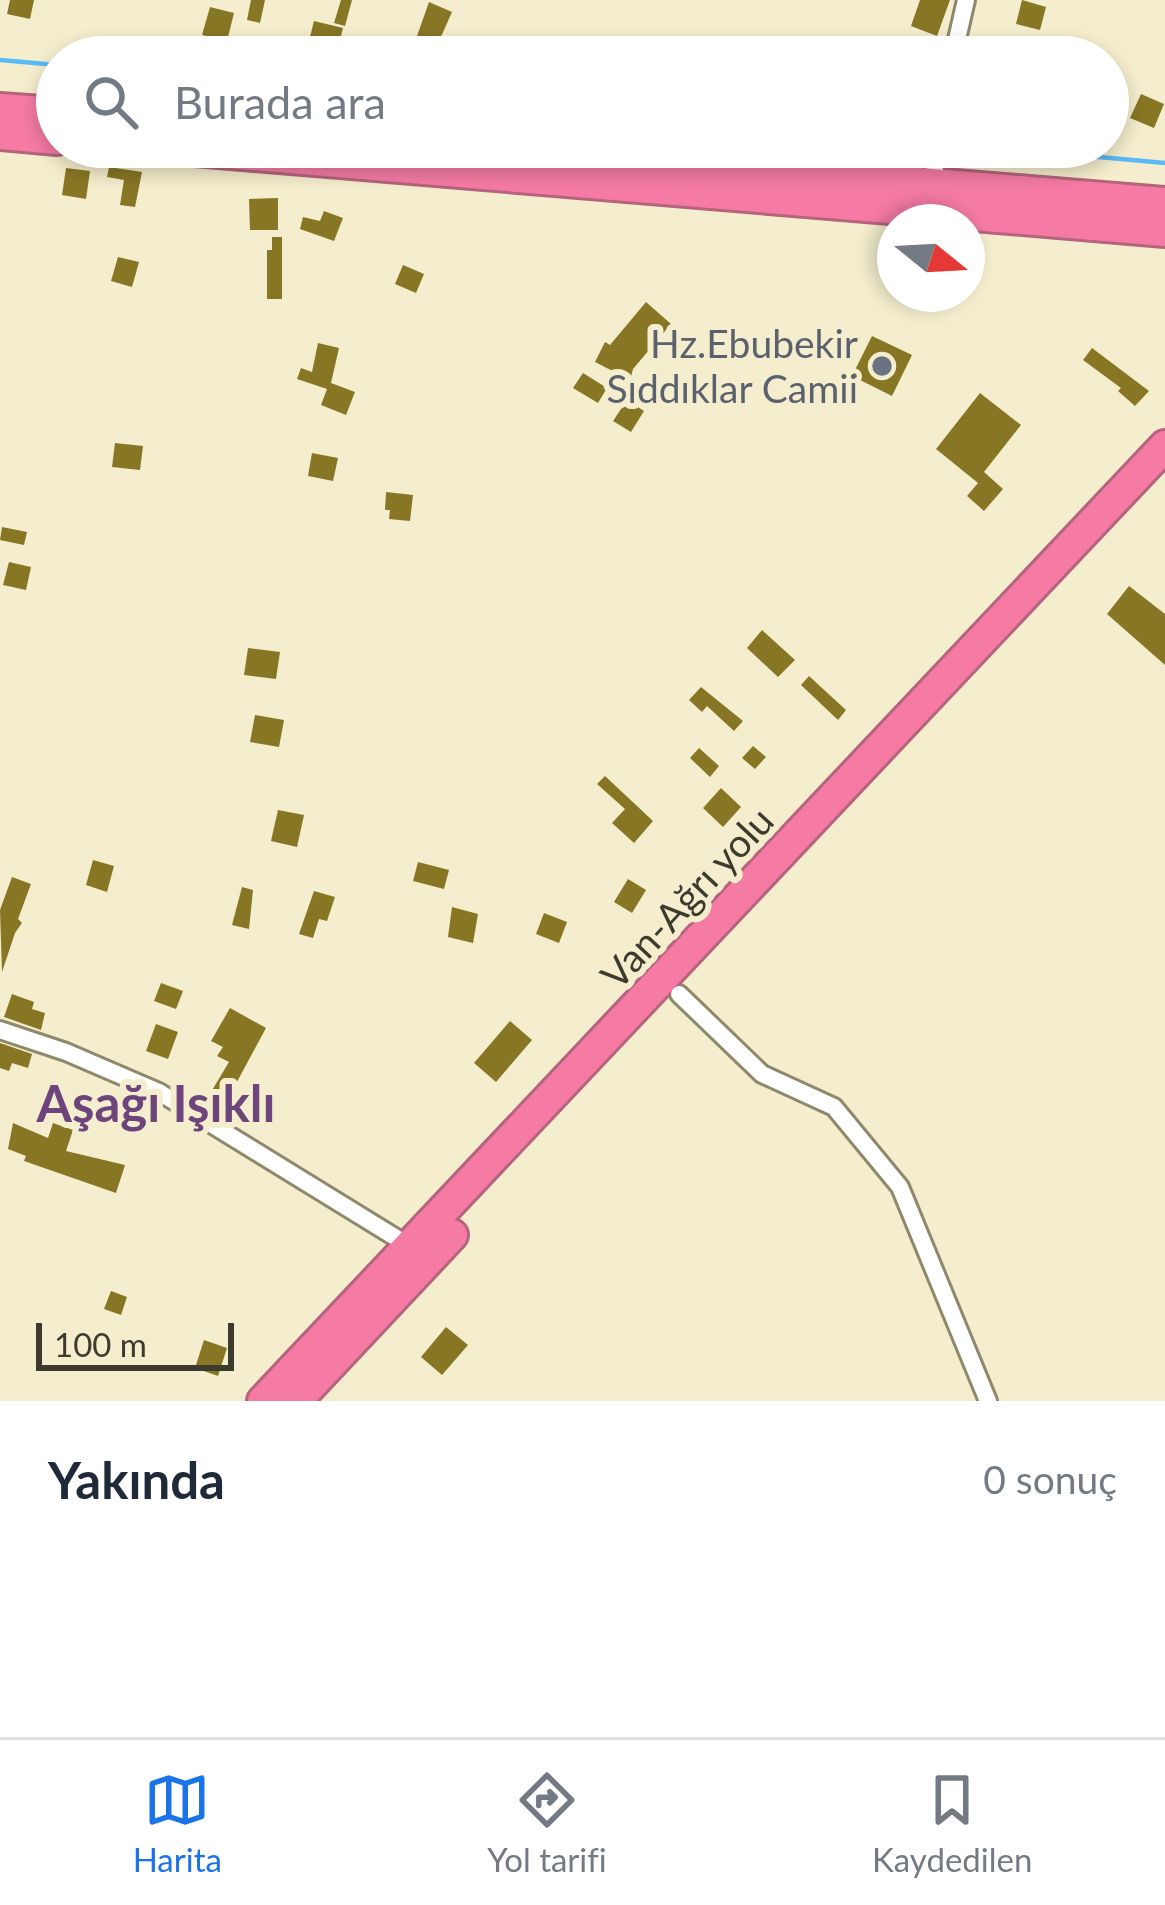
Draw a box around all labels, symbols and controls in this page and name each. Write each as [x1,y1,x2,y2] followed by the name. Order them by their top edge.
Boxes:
[36,36,1129,168] search box
[78,69,144,135] icon: search
[174,75,386,129] text: Burada ara
[877,204,985,312] north arrow
[607,320,858,411] place label: Hz.Ebubekir Sıddıklar Camii
[869,353,895,379] marker: Hz.Ebubekir Sıddıklar Camii
[591,797,782,997] street label: Van-Ağrı yolu
[36,1072,275,1133] district label: Aşağı Işıklı
[36,1317,234,1370] scale bar
[54,1324,147,1364] text: 100 m
[48,1449,225,1510] text: Yakında
[983,1456,1117,1502] text: 0 sonuç
[133,1767,222,1879] tab: Harita
[487,1767,607,1879] tab: Yol tarifi
[872,1767,1032,1879] tab: Kaydedilen

